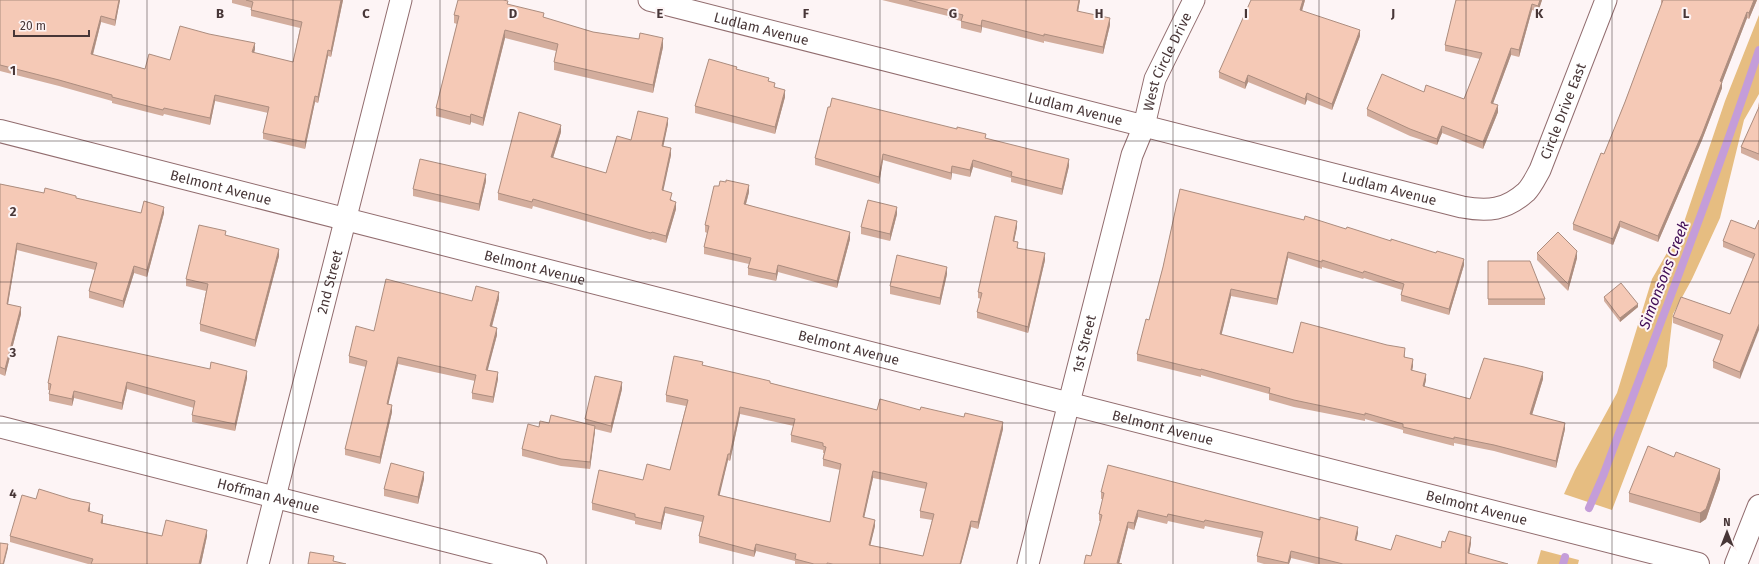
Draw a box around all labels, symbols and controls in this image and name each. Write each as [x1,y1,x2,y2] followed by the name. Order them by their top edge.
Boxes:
[216,6,224,21] text: B
[362,6,370,21] text: C
[509,6,518,21] text: D
[657,6,664,21] text: E
[803,6,810,21] text: F
[949,6,957,21] text: G
[1095,6,1103,21] text: H
[1244,6,1248,21] text: I
[1390,6,1395,21] text: J
[1535,6,1544,21] text: K
[1683,6,1690,21] text: L
[712,9,810,49] street label: Ludlam Avenue
[1140,10,1196,113] street label: West Circle Drive
[14,12,89,38] scale bar
[20,19,46,33] text: 20 m
[1537,60,1590,162] street label: Circle Drive East
[10,63,16,78] text: 1
[1026,89,1124,129] street label: Ludlam Avenue
[168,167,273,209] street label: Belmont Avenue
[1340,169,1438,209] street label: Ludlam Avenue
[10,204,17,219] text: 2
[1635,218,1693,333] water label: Simonsons Creek
[314,247,346,316] street label: 2nd Street
[482,247,587,289] street label: Belmont Avenue
[1069,312,1100,375] street label: 1st Street
[796,327,901,369] street label: Belmont Avenue
[9,345,17,360] text: 3
[1110,407,1215,449] street label: Belmont Avenue
[215,475,321,517] street label: Hoffman Avenue
[9,486,17,501] text: 4
[1424,487,1529,529] street label: Belmont Avenue
[1707,512,1747,552] north arrow
[1723,516,1731,529] text: N

